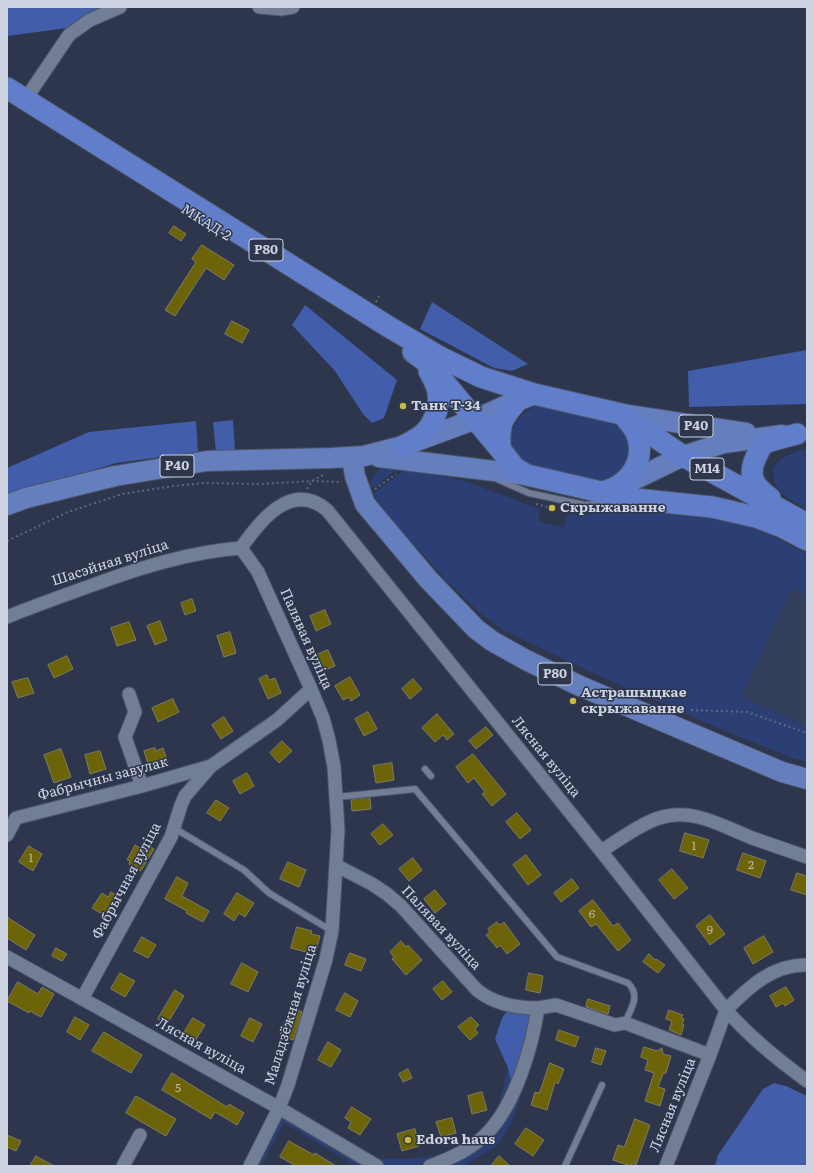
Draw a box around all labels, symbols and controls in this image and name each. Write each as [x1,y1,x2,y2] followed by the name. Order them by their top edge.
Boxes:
[178,201,234,245] street label: МКАД-2
[249,239,283,261] road number: Р80
[411,398,481,414] place label: Танк Т-34
[398,401,408,411] marker: Танк Т-34
[679,415,713,437] road number: Р40
[160,455,194,477] road number: Р40
[690,458,724,480] road number: М14
[560,500,666,516] place label: Скрыжаванне
[547,503,557,513] marker: Скрыжаванне
[50,536,170,590] street label: Шасэйная вуліца
[276,586,336,692] street label: Палявая вуліца
[538,663,572,685] road number: Р80
[581,685,687,718] place label: Астрашыцкае скрыжаванне
[568,696,578,706] marker: Астрашыцкае скрыжаванне
[508,713,584,801] street label: Лясная вуліца
[36,754,170,804] street label: Фабрычны завулак
[89,820,165,942] street label: Фабрычная вуліца
[692,839,696,853] house number: 1
[29,851,33,865] house number: 1
[748,858,754,872] house number: 2
[398,882,484,974] street label: Палявая вуліца
[589,907,595,921] house number: 6
[707,923,713,937] house number: 9
[262,942,320,1088] street label: Маладзёжная вуліца
[153,1014,249,1078] street label: Лясная вуліца
[646,1055,700,1155] street label: Лясная вуліца
[175,1081,181,1095] house number: 5
[416,1132,495,1148] place label: Edora haus
[403,1135,413,1145] marker: Edora haus

